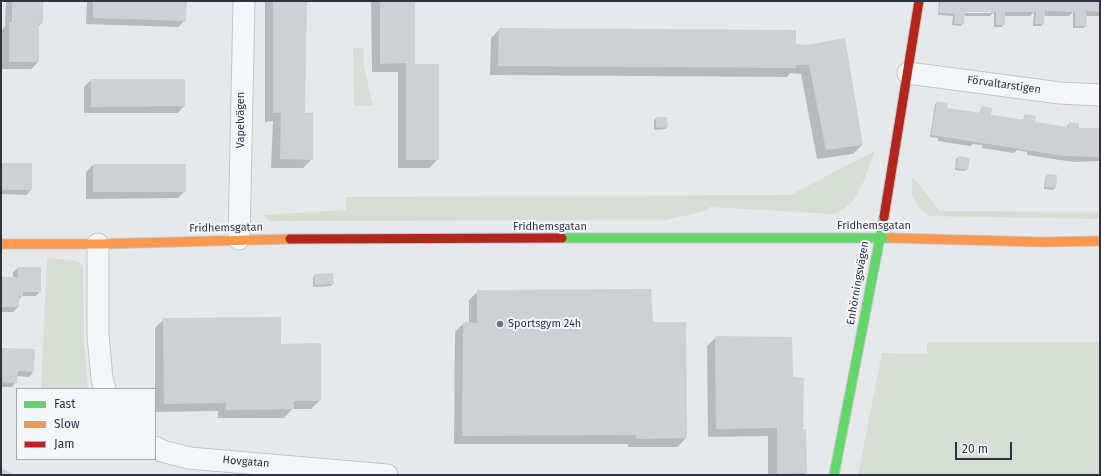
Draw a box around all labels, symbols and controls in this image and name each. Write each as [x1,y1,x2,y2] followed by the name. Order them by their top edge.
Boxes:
[966,73,1042,97] street label: Förvaltarstigen
[234,92,248,148] street label: Vapelvägen
[837,219,911,233] street label: Fridhemsgatan
[513,220,587,234] street label: Fridhemsgatan
[189,221,263,235] street label: Fridhemsgatan
[844,240,872,326] street label: Enhörningsvägen
[508,317,581,331] place label: Sportsgym 24h
[495,319,505,329] marker: Sportsgym 24h
[16,388,156,460] legend
[54,397,76,411] text: Fast
[54,417,80,431] text: Slow
[957,434,1014,460] scale bar
[54,437,74,451] text: Jam
[962,442,988,456] text: 20 m
[222,453,270,471] street label: Hovgatan

